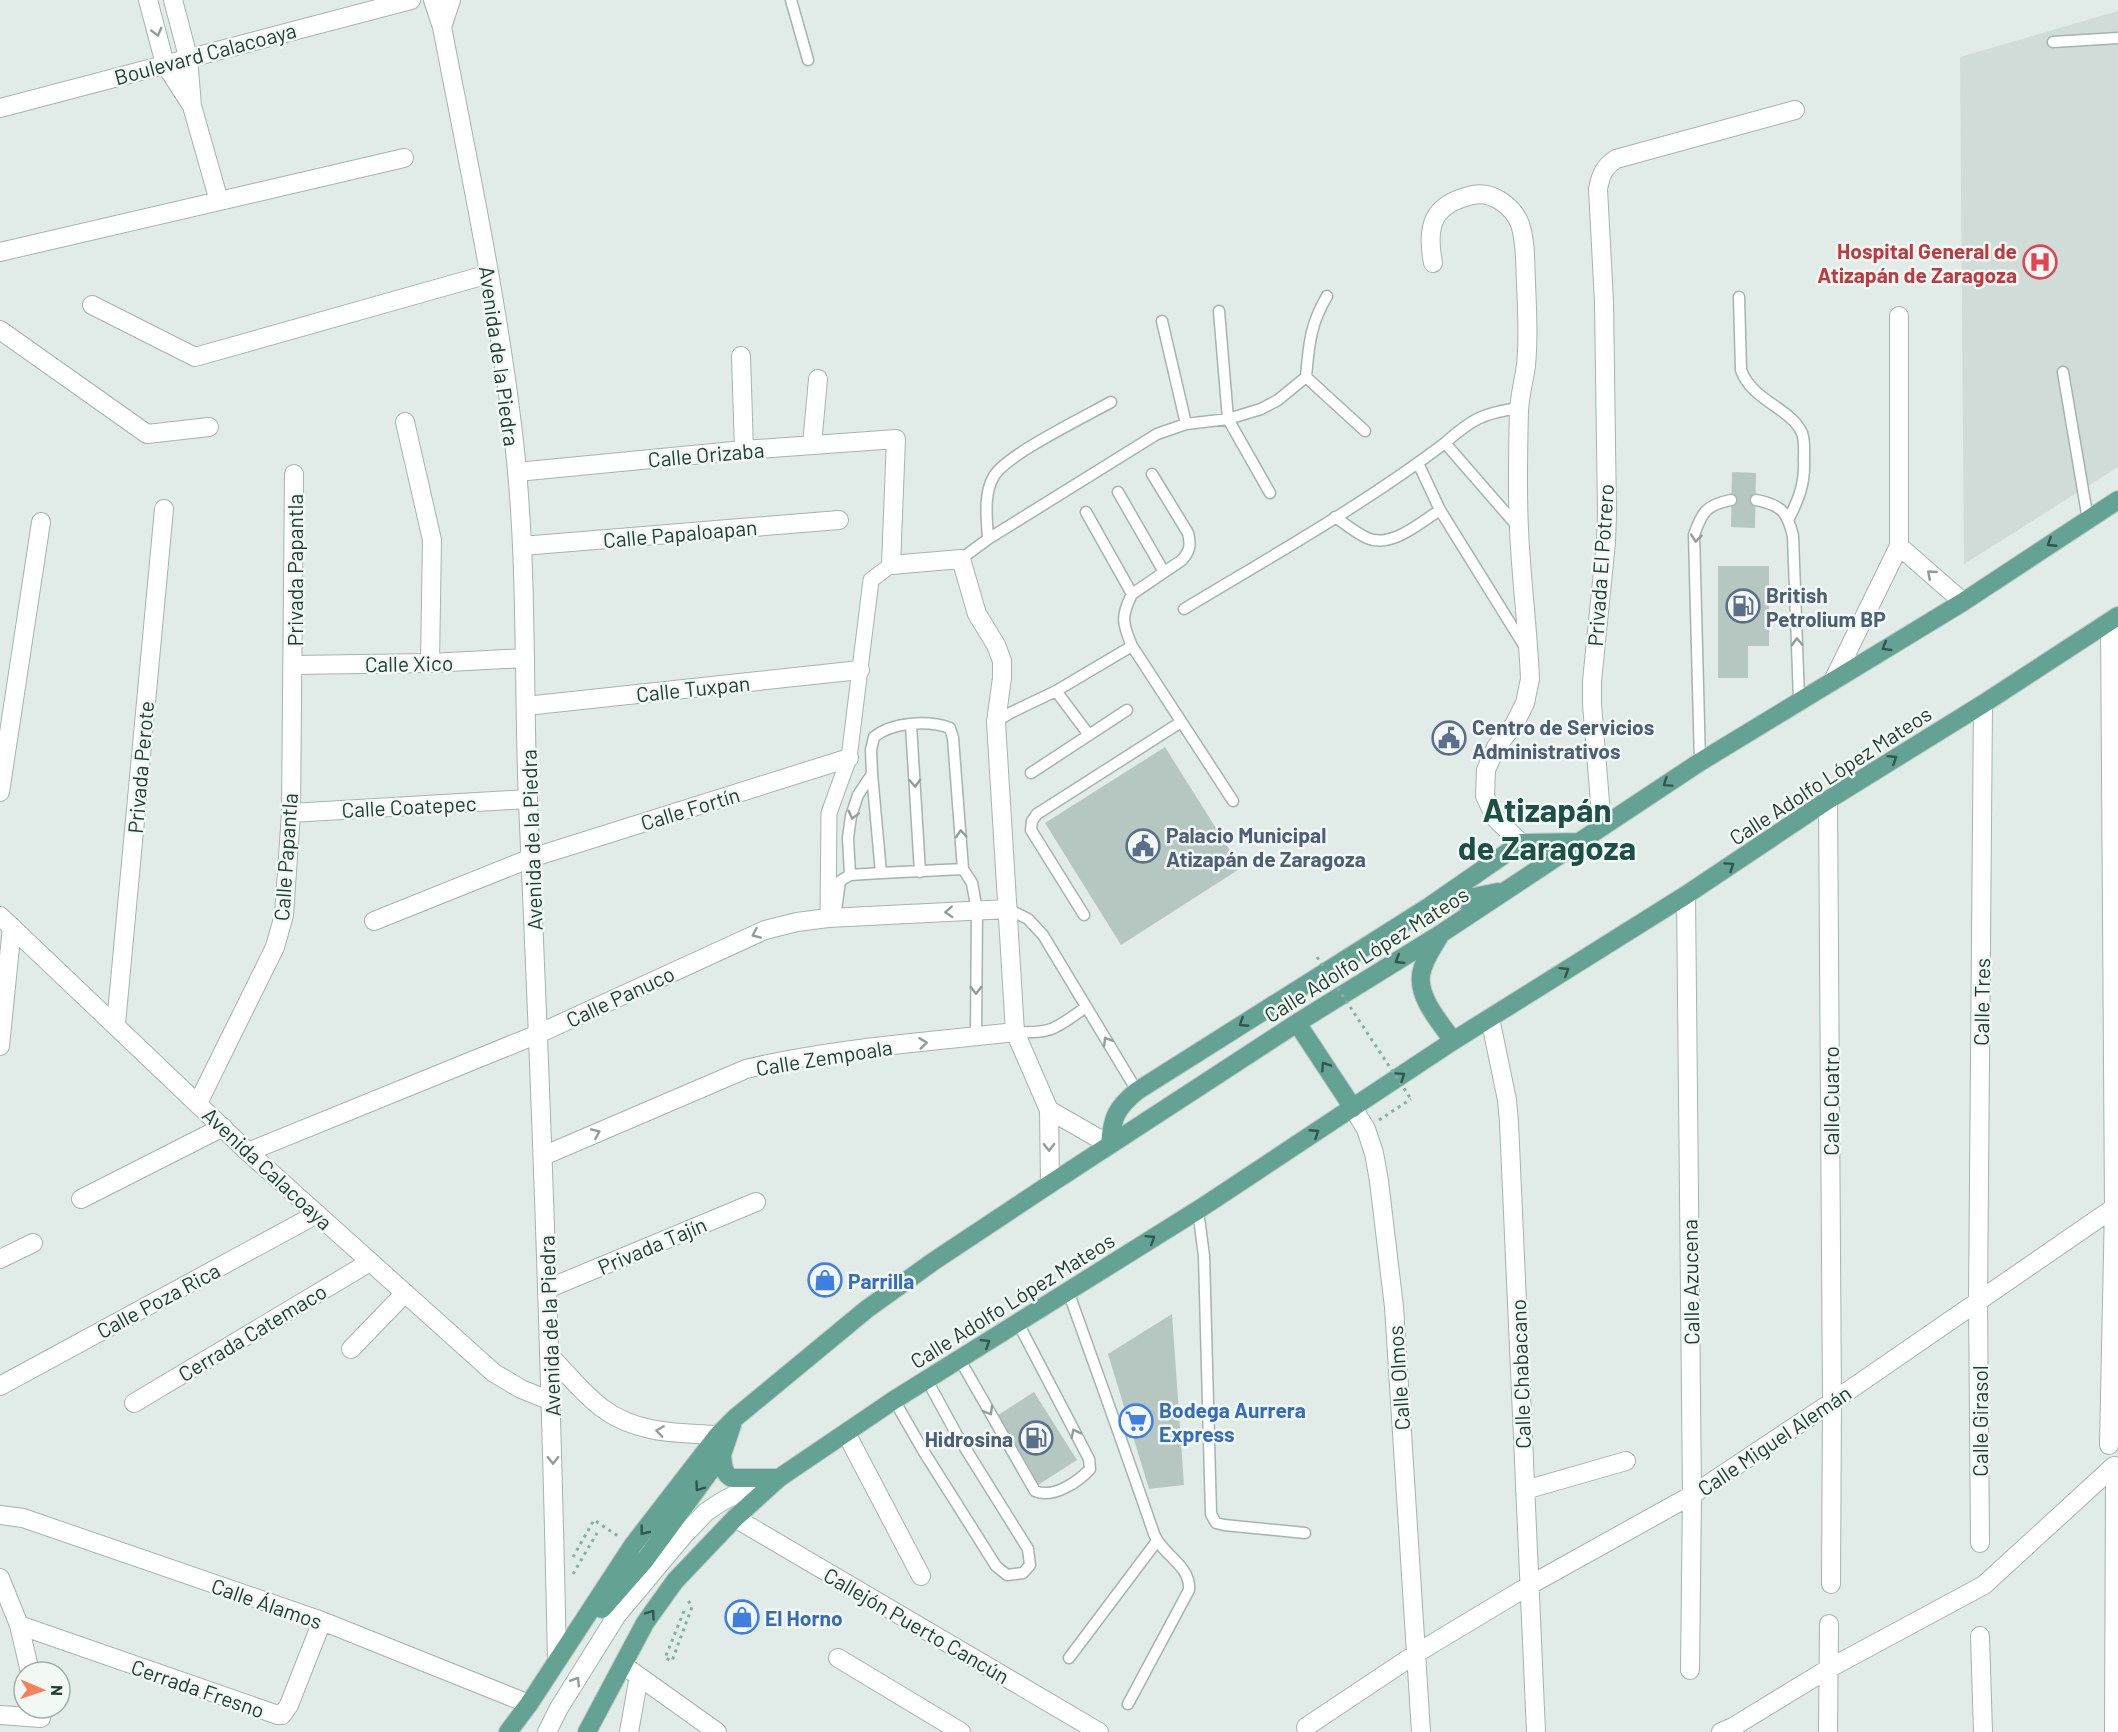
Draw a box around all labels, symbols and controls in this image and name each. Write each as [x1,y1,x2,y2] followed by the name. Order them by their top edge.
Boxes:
[111,17,299,89] street label: Boulevard Calacoaya
[149,27,162,37] one-way arrow
[1817,238,2017,287] place label: Hospital General de Atizapán de Zaragoza
[2022,244,2058,280] hospital icon: Hospital General de Atizapán de Zaragoza
[475,264,525,448] street label: Avenida de la Piedra
[647,436,765,472] street label: Calle Orizaba
[1582,483,1618,647] street label: Privada El Potrero
[282,494,307,646] street label: Privada Papantla
[602,514,758,552] street label: Calle Papaloapan
[1690,533,1702,542] one-way arrow
[2047,536,2058,547] one-way arrow
[1927,570,1938,581] one-way arrow
[1766,582,1886,631] place label: British Petrolium BP
[1725,588,1761,624] fuel station icon: British Petrolium BP
[1791,637,1803,646] one-way arrow
[1882,640,1892,652] one-way arrow
[365,650,453,676] street label: Calle Xico
[635,670,751,706] street label: Calle Tuxpan
[122,700,158,834] street label: Privada Perote
[1724,700,1936,850] street label: Calle Adolfo López Mateos
[1472,714,1654,763] place label: Centro de Servicios Administrativos
[1431,720,1467,756] public building icon: Centro de Servicios Administrativos
[515,749,547,931] street label: Avenida de la Piedra
[1887,755,1897,767] one-way arrow
[1663,776,1674,787] one-way arrow
[908,779,921,788] one-way arrow
[637,781,743,835] street label: Calle Fortín
[1458,789,1636,867] district label: Atizapán de Zaragoza
[341,790,477,822] street label: Calle Coatepec
[268,792,302,922] street label: Calle Papantla
[847,810,860,820] one-way arrow
[1166,822,1366,871] place label: Palacio Municipal Atizapán de Zaragoza
[1125,828,1161,864] public building icon: Palacio Municipal Atizapán de Zaragoza
[955,830,968,839] one-way arrow
[1723,862,1734,873] one-way arrow
[1259,881,1473,1027] street label: Calle Adolfo López Mateos
[945,906,954,919] one-way arrow
[752,927,763,939] one-way arrow
[1395,952,1405,964] one-way arrow
[1968,958,1994,1046] street label: Calle Tres
[562,960,678,1032] street label: Calle Panuco
[1559,967,1570,978] one-way arrow
[970,986,982,995] one-way arrow
[1239,1016,1250,1027] one-way arrow
[754,1034,894,1080] street label: Calle Zempoala
[919,1037,928,1049] one-way arrow
[1102,1037,1114,1047] one-way arrow
[1818,1046,1843,1156] street label: Calle Cuatro
[1321,1061,1332,1072] one-way arrow
[1395,1072,1406,1083] one-way arrow
[198,1102,338,1234] street label: Avenida Calacoaya
[590,1128,601,1140] one-way arrow
[1308,1129,1319,1140] one-way arrow
[1043,1143,1056,1152] one-way arrow
[594,1211,710,1279] street label: Privada Tajín
[1676,1219,1704,1345] street label: Calle Azucena
[905,1227,1119,1373] street label: Calle Adolfo López Mateos
[533,1235,565,1417] street label: Avenida de la Piedra
[1145,1235,1155,1247] one-way arrow
[92,1257,224,1343] street label: Calle Poza Rica
[807,1262,843,1298] shop icon: Parrilla
[848,1268,914,1293] place label: Parrilla
[173,1278,331,1386] street label: Cerrada Catemaco
[1505,1299,1535,1449] street label: Calle Chabacano
[1382,1325,1414,1431] street label: Calle Olmos
[980,1339,990,1351] one-way arrow
[1967,1365,1992,1477] street label: Calle Girasol
[1693,1379,1855,1501] street label: Calle Miguel Alemán
[1159,1397,1306,1446] place label: Bodega Aurrera Express
[1118,1403,1154,1439] supermarket icon: Bodega Aurrera Express
[982,1405,993,1415] one-way arrow
[1018,1420,1054,1456] fuel station icon: Hidrosina
[656,1425,665,1437] one-way arrow
[925,1426,1013,1451] place label: Hidrosina
[1071,1428,1082,1439] one-way arrow
[546,1455,559,1464] one-way arrow
[695,1481,706,1492] one-way arrow
[640,1524,651,1535] one-way arrow
[820,1562,1014,1688] street label: Callejón Puerto Cancún
[208,1572,326,1634] street label: Calle Álamos
[724,1599,760,1635] shop icon: El Horno
[765,1605,843,1630] place label: El Horno
[644,1610,655,1621] one-way arrow
[128,1654,268,1722] street label: Cerrada Fresno
[12,1660,72,1720] north arrow
[569,1677,581,1687] one-way arrow
[48,1685,67,1696] text: N

